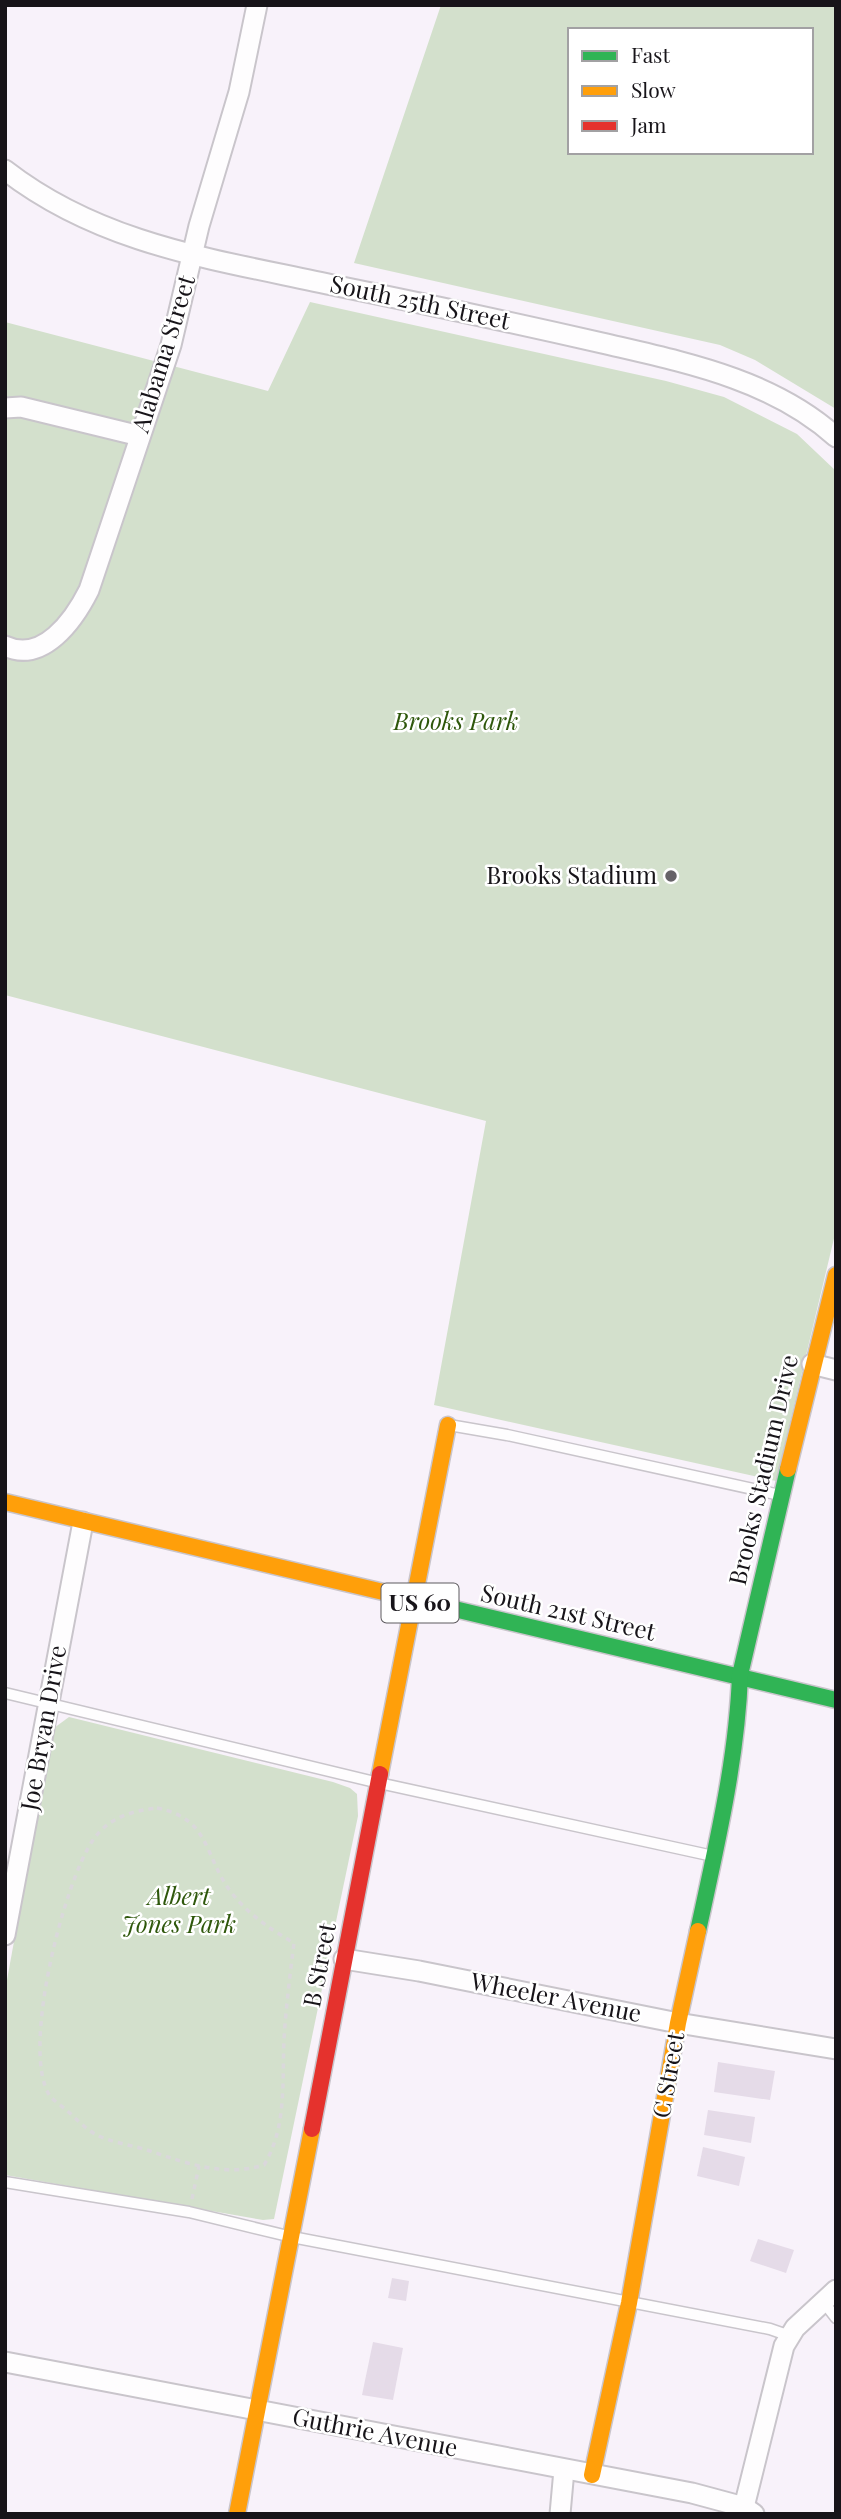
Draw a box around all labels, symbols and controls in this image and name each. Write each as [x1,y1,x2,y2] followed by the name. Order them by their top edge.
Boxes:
[568,28,813,154] legend
[631,40,670,68] text: Fast
[631,75,676,103] text: Slow
[630,110,667,138] text: Jam
[328,266,514,336] street label: South 25th Street
[123,270,201,437] street label: Alabama Street
[393,704,518,736] park label: Brooks Park
[486,858,657,890] place label: Brooks Stadium
[663,868,679,884] marker: Brooks Stadium
[720,1351,804,1588] street label: Brooks Stadium Drive
[478,1575,659,1647] street label: South 21st Street
[382,1584,458,1622] road number: US 60
[12,1643,72,1814] street label: Joe Bryan Drive
[122,1879,236,1939] park label: Albert Jones Park
[294,1919,342,2010] street label: B Street
[467,1964,644,2028] street label: Wheeler Avenue
[644,2029,690,2120] street label: C Street
[290,2399,461,2463] street label: Guthrie Avenue

